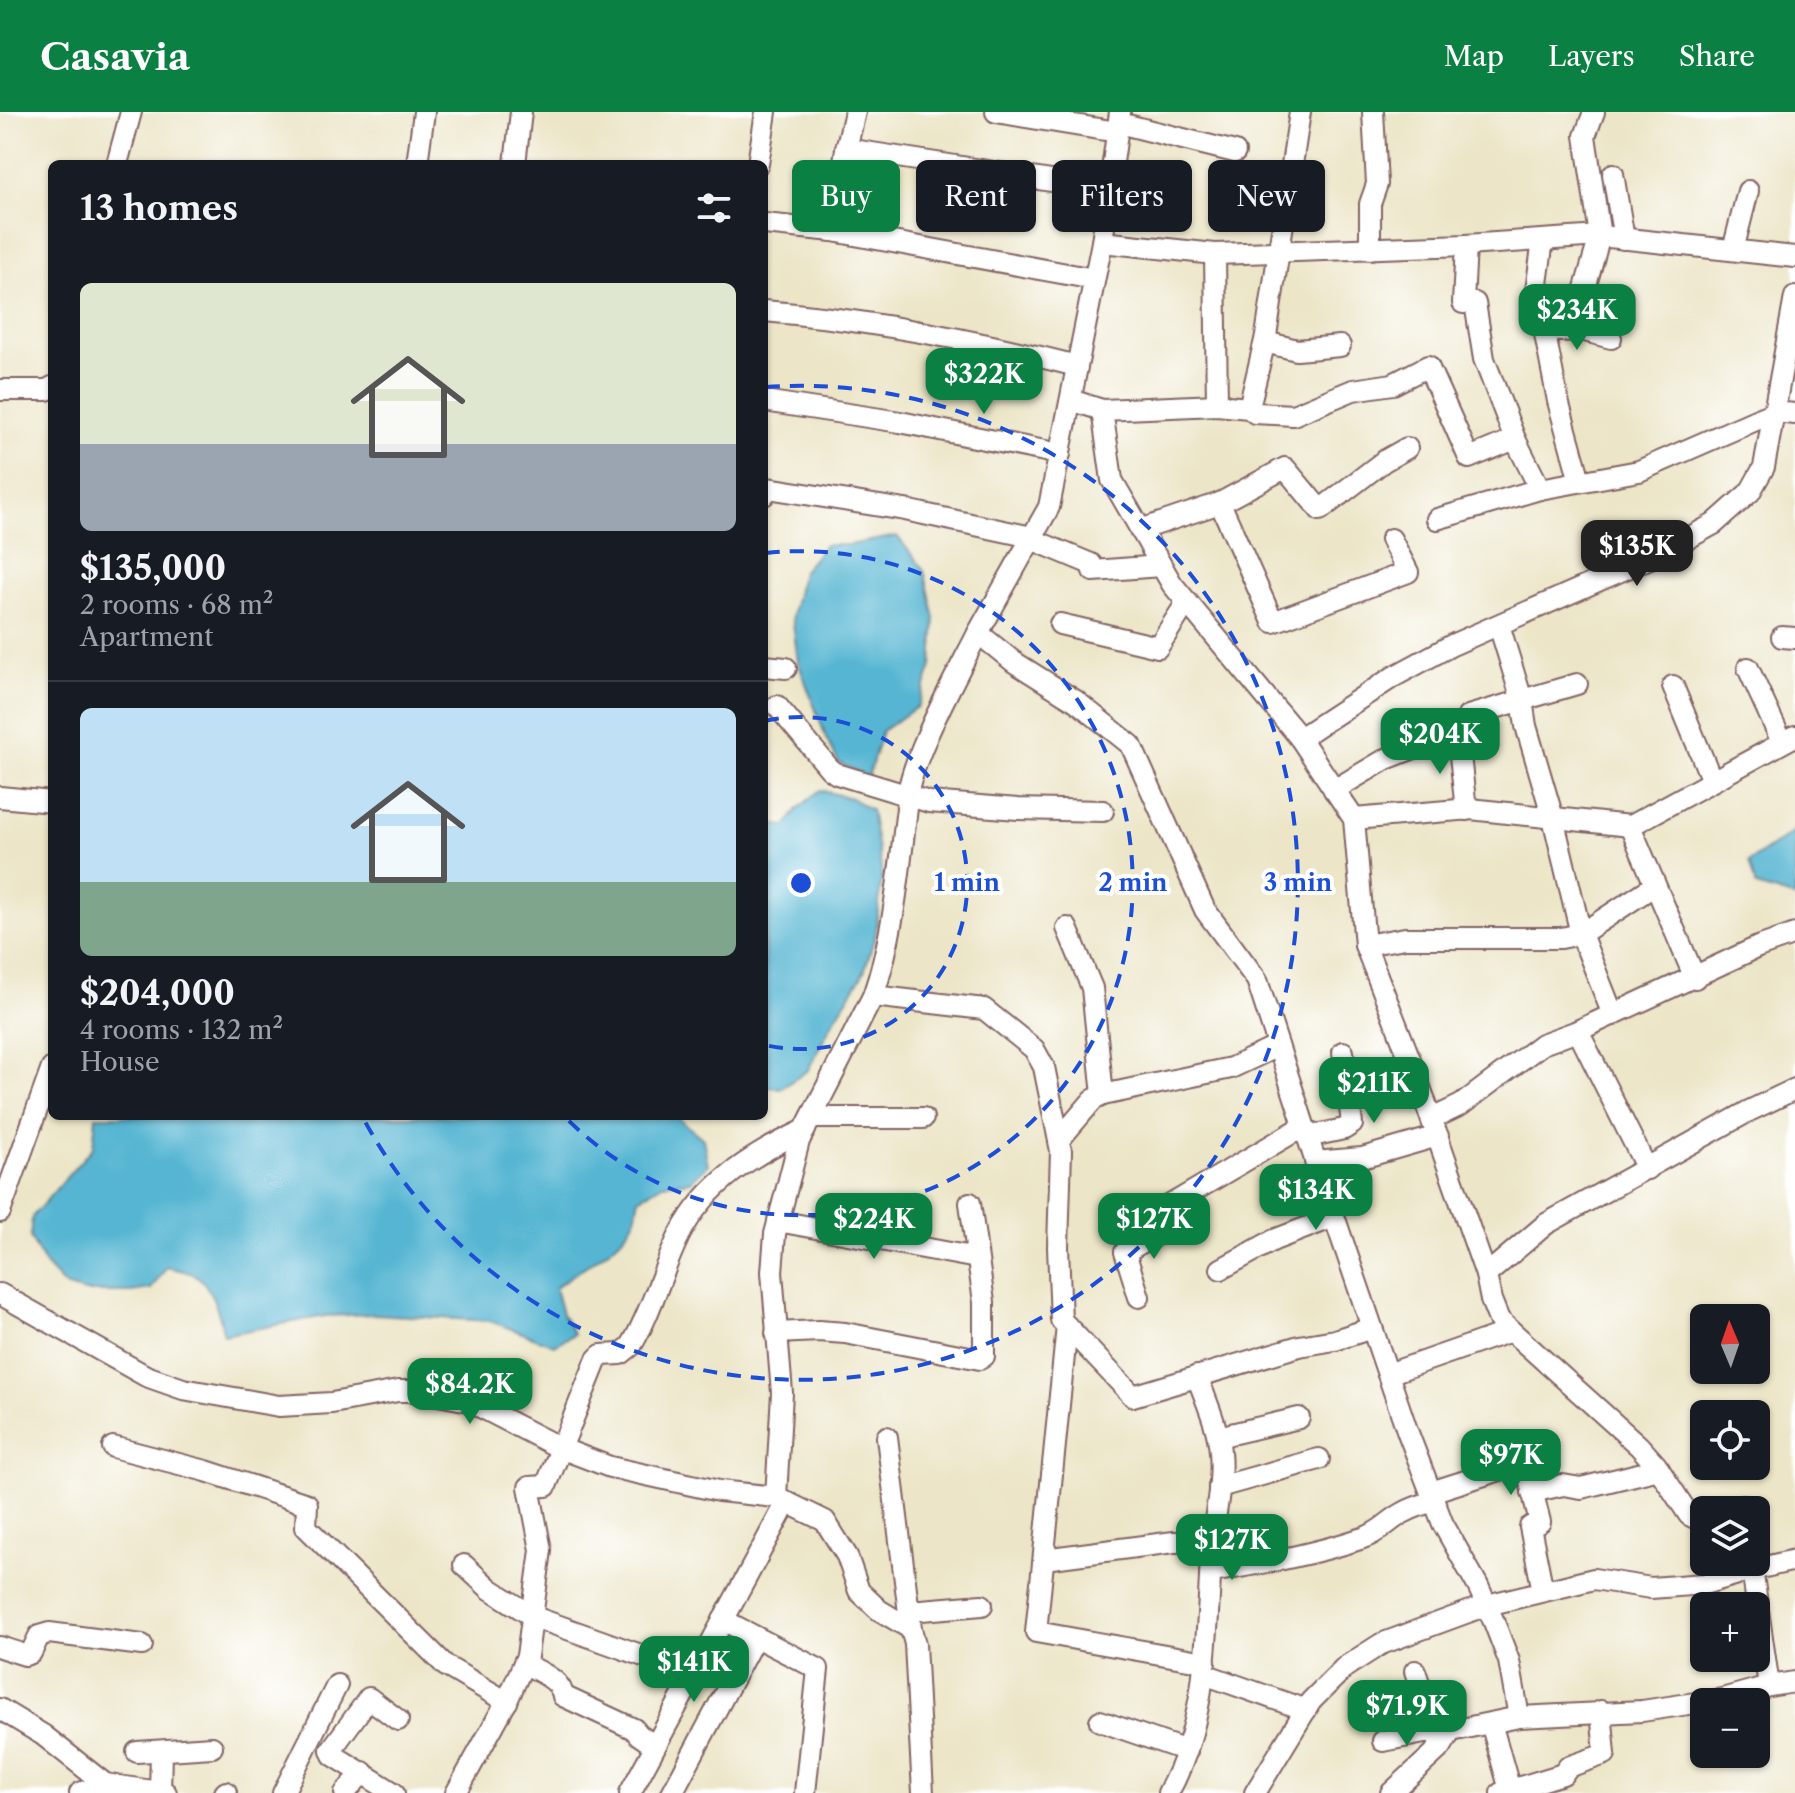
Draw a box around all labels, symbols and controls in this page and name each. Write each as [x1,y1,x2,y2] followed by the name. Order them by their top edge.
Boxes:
[40,33,190,80] text: Casavia
[1444,39,1504,73] text: Map
[1548,39,1635,73] text: Layers
[1679,39,1755,73] text: Share
[792,160,900,232] chip: Buy
[916,160,1036,232] chip: Rent
[1052,160,1192,232] chip: Filters
[1208,160,1325,232] chip: New
[692,186,736,230] icon: filters
[80,187,238,229] text: 13 homes
[1521,284,1633,352] pin: $234K
[1537,294,1617,326] text: $234K
[336,335,480,479] icon: home
[928,348,1040,416] pin: $322K
[944,358,1024,390] text: $322K
[1581,520,1693,588] pin: $135K
[1599,530,1675,562] text: $135K
[80,547,226,589] text: $135,000
[80,589,273,621] text: 2 rooms · 68 m²
[80,621,213,653] text: Apartment
[1384,708,1496,776] pin: $204K
[1399,718,1481,750] text: $204K
[336,760,480,904] icon: home
[934,868,1000,897] text: 1 min
[1098,868,1168,897] text: 2 min
[1264,868,1333,897] text: 3 min
[787,869,815,897] centre of rings
[80,972,235,1014] text: $204,000
[80,1014,283,1046] text: 4 rooms · 132 m²
[80,1046,160,1078] text: House
[1318,1057,1430,1125] pin: $211K
[1337,1067,1411,1099] text: $211K
[1260,1164,1372,1232] pin: $134K
[1277,1174,1355,1206] text: $134K
[818,1193,930,1261] pin: $224K
[1098,1193,1210,1261] pin: $127K
[833,1203,915,1235] text: $224K
[1116,1203,1192,1235] text: $127K
[1690,1304,1770,1384] north arrow
[1690,1304,1770,1768] map controls
[405,1358,535,1426] pin: $84.2K
[425,1368,515,1400] text: $84.2K
[1690,1400,1770,1480] button: locate
[1464,1429,1558,1497] pin: $97K
[1479,1439,1543,1471] text: $97K
[1690,1496,1770,1576] button: layers
[1176,1514,1288,1582] pin: $127K
[1194,1524,1270,1556] text: $127K
[1690,1592,1770,1672] button: +
[638,1636,750,1704] pin: $141K
[657,1646,731,1678] text: $141K
[1342,1680,1472,1748] pin: $71.9K
[1690,1688,1770,1768] button: −
[1366,1690,1448,1722] text: $71.9K

